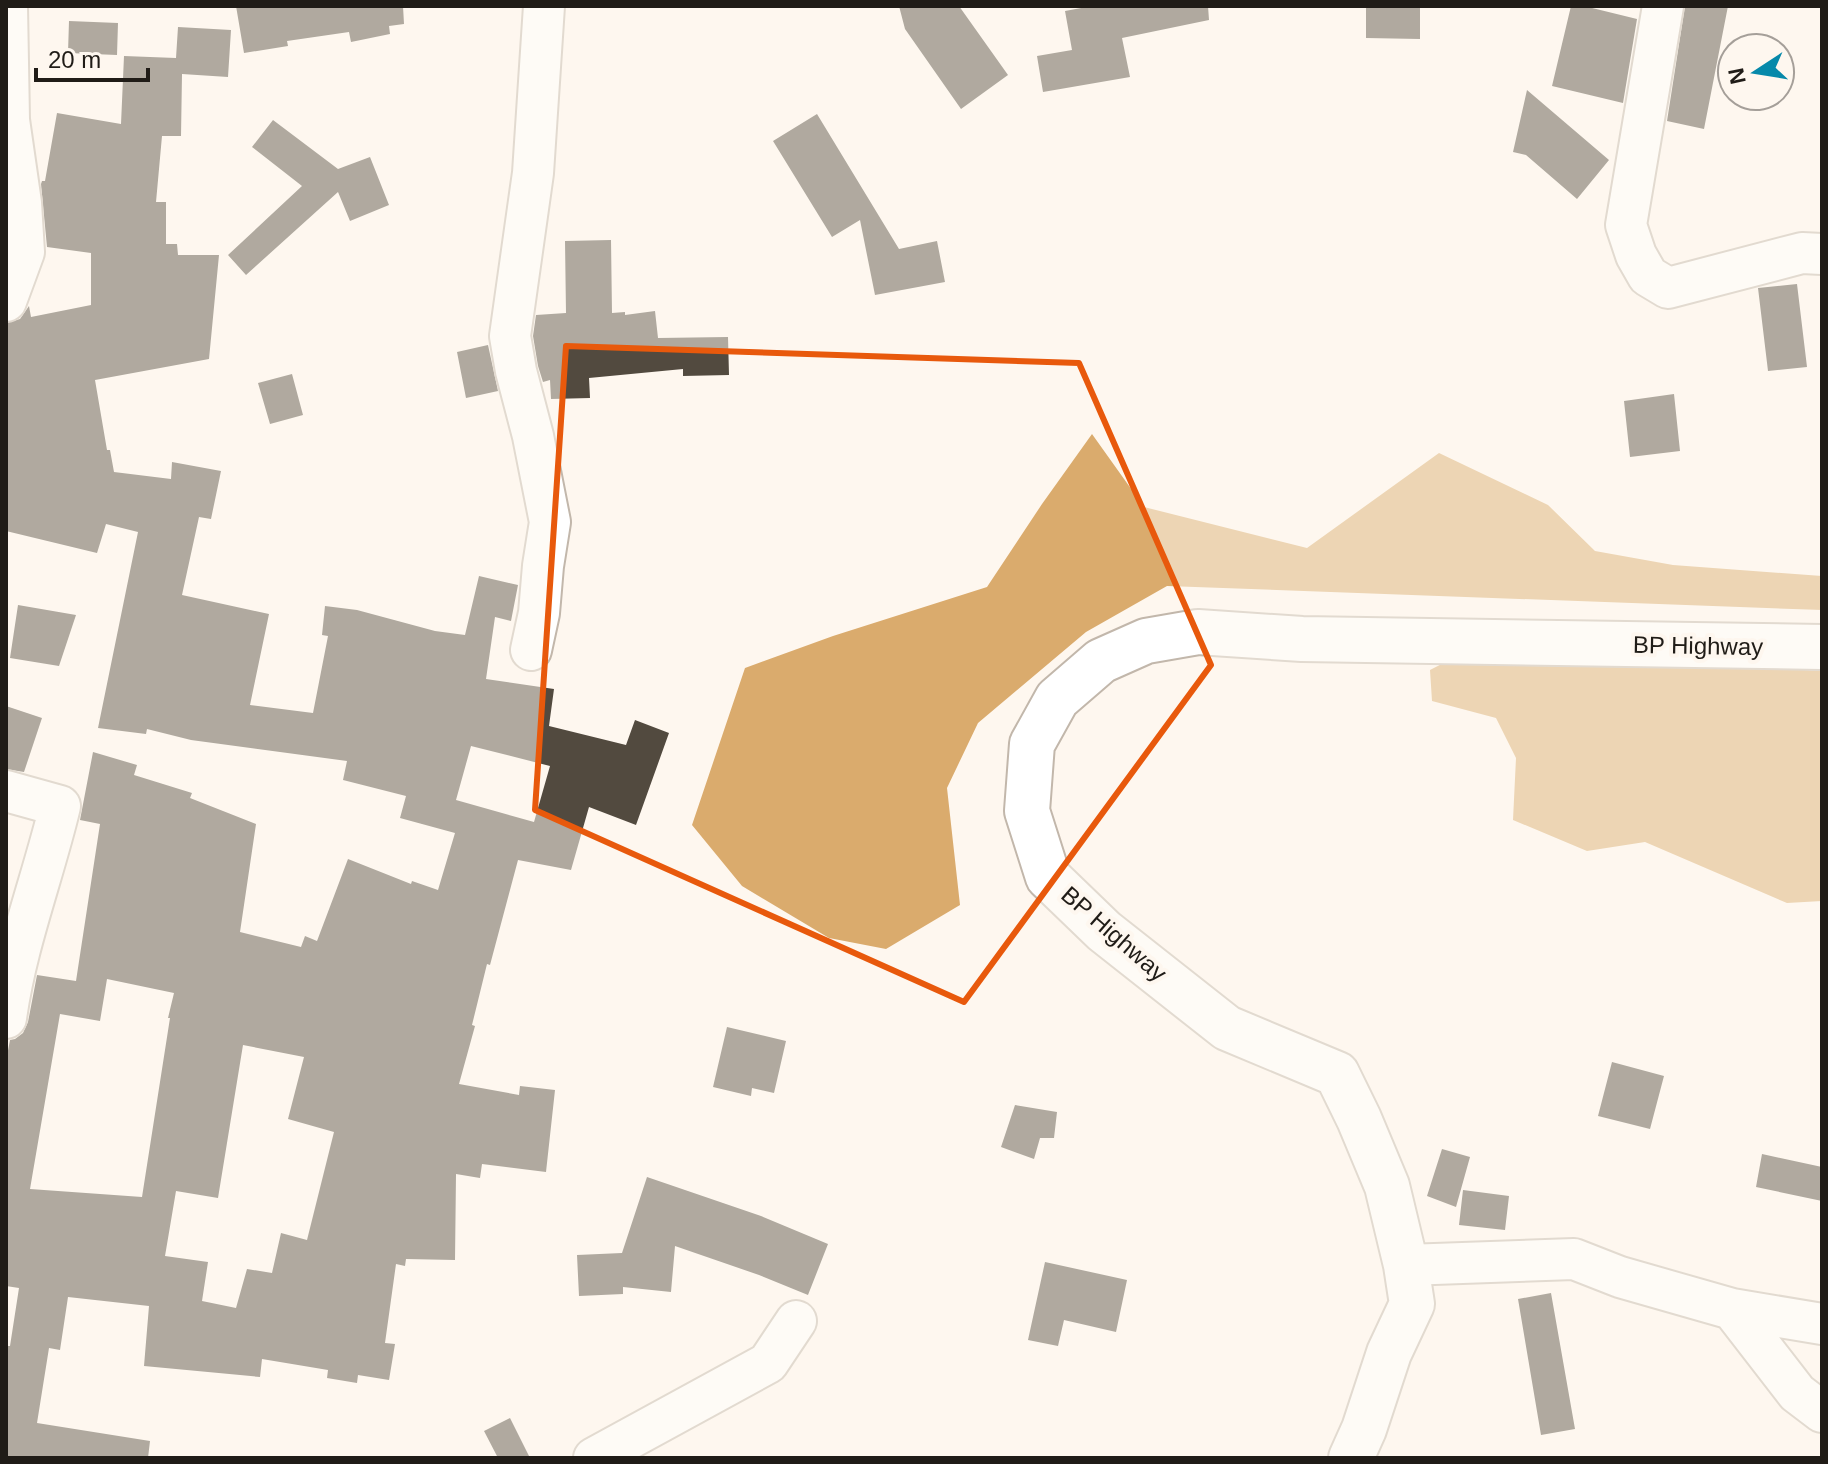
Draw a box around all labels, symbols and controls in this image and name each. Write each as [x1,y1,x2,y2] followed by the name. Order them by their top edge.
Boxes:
[36,32,148,82] scale bar
[1716,32,1796,112] north arrow
[48,46,101,73] text: 20 m
[1723,66,1751,86] text: N
[1633,631,1763,660] street label: BP Highway
[1056,881,1172,987] street label: BP Highway

